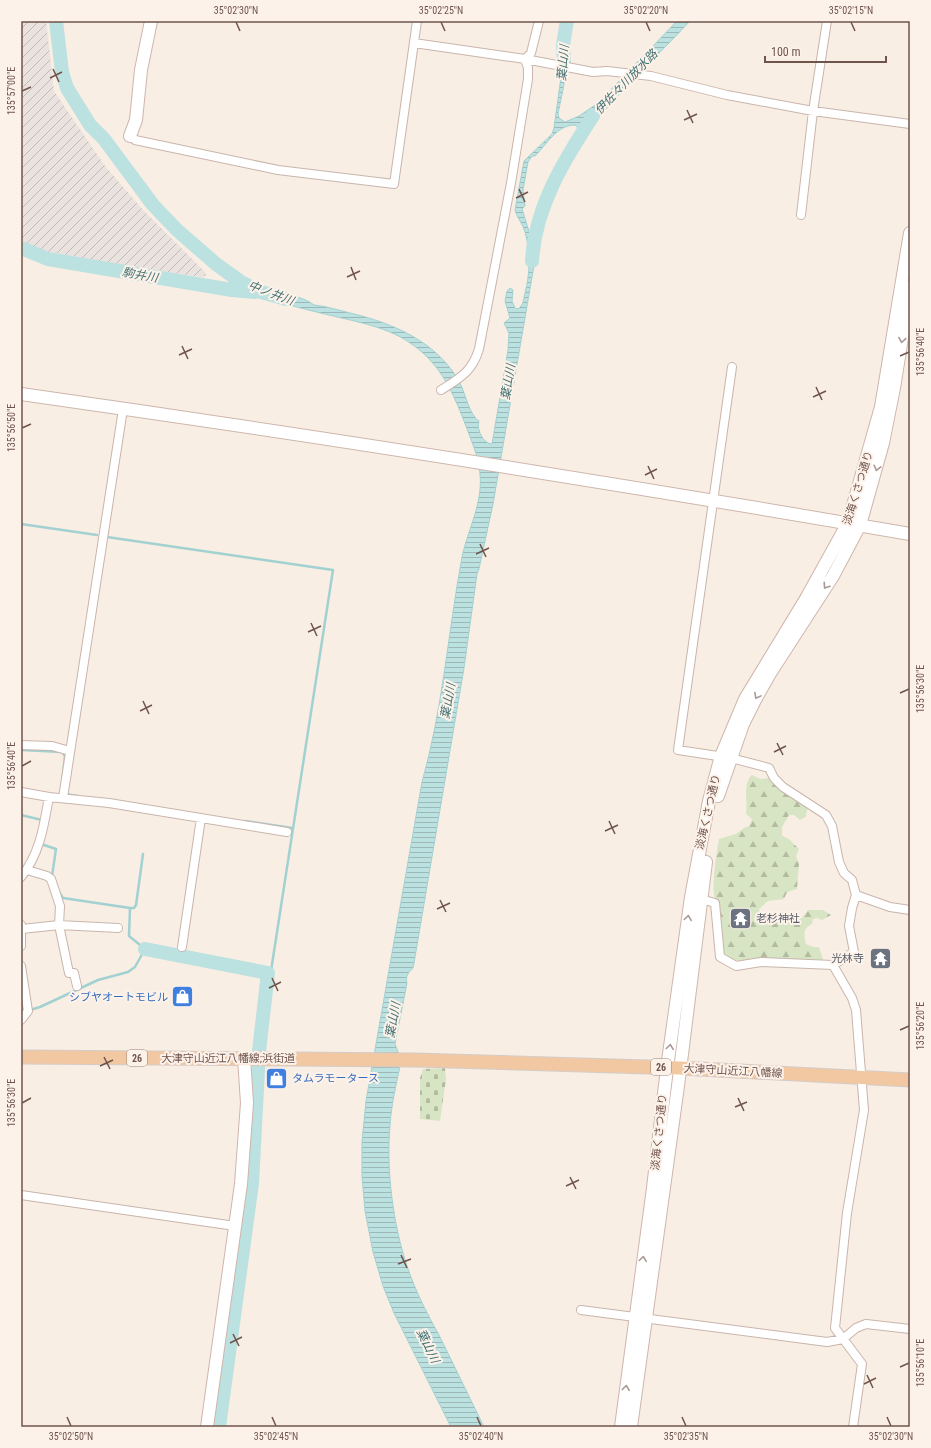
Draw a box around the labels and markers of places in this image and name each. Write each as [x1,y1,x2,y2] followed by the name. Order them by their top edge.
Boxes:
[728,905,754,931] temple icon: 老杉神社
[756,912,800,925] place label: 老杉神社
[867,945,893,971] temple icon: 光林寺
[831,952,864,965] place label: 光林寺
[170,984,196,1010] shop icon: シブヤオートモビル
[69,991,168,1004] place label: シブヤオートモビル
[264,1065,290,1091] shop icon: タムラモータース
[292,1072,379,1085] place label: タムラモータース

